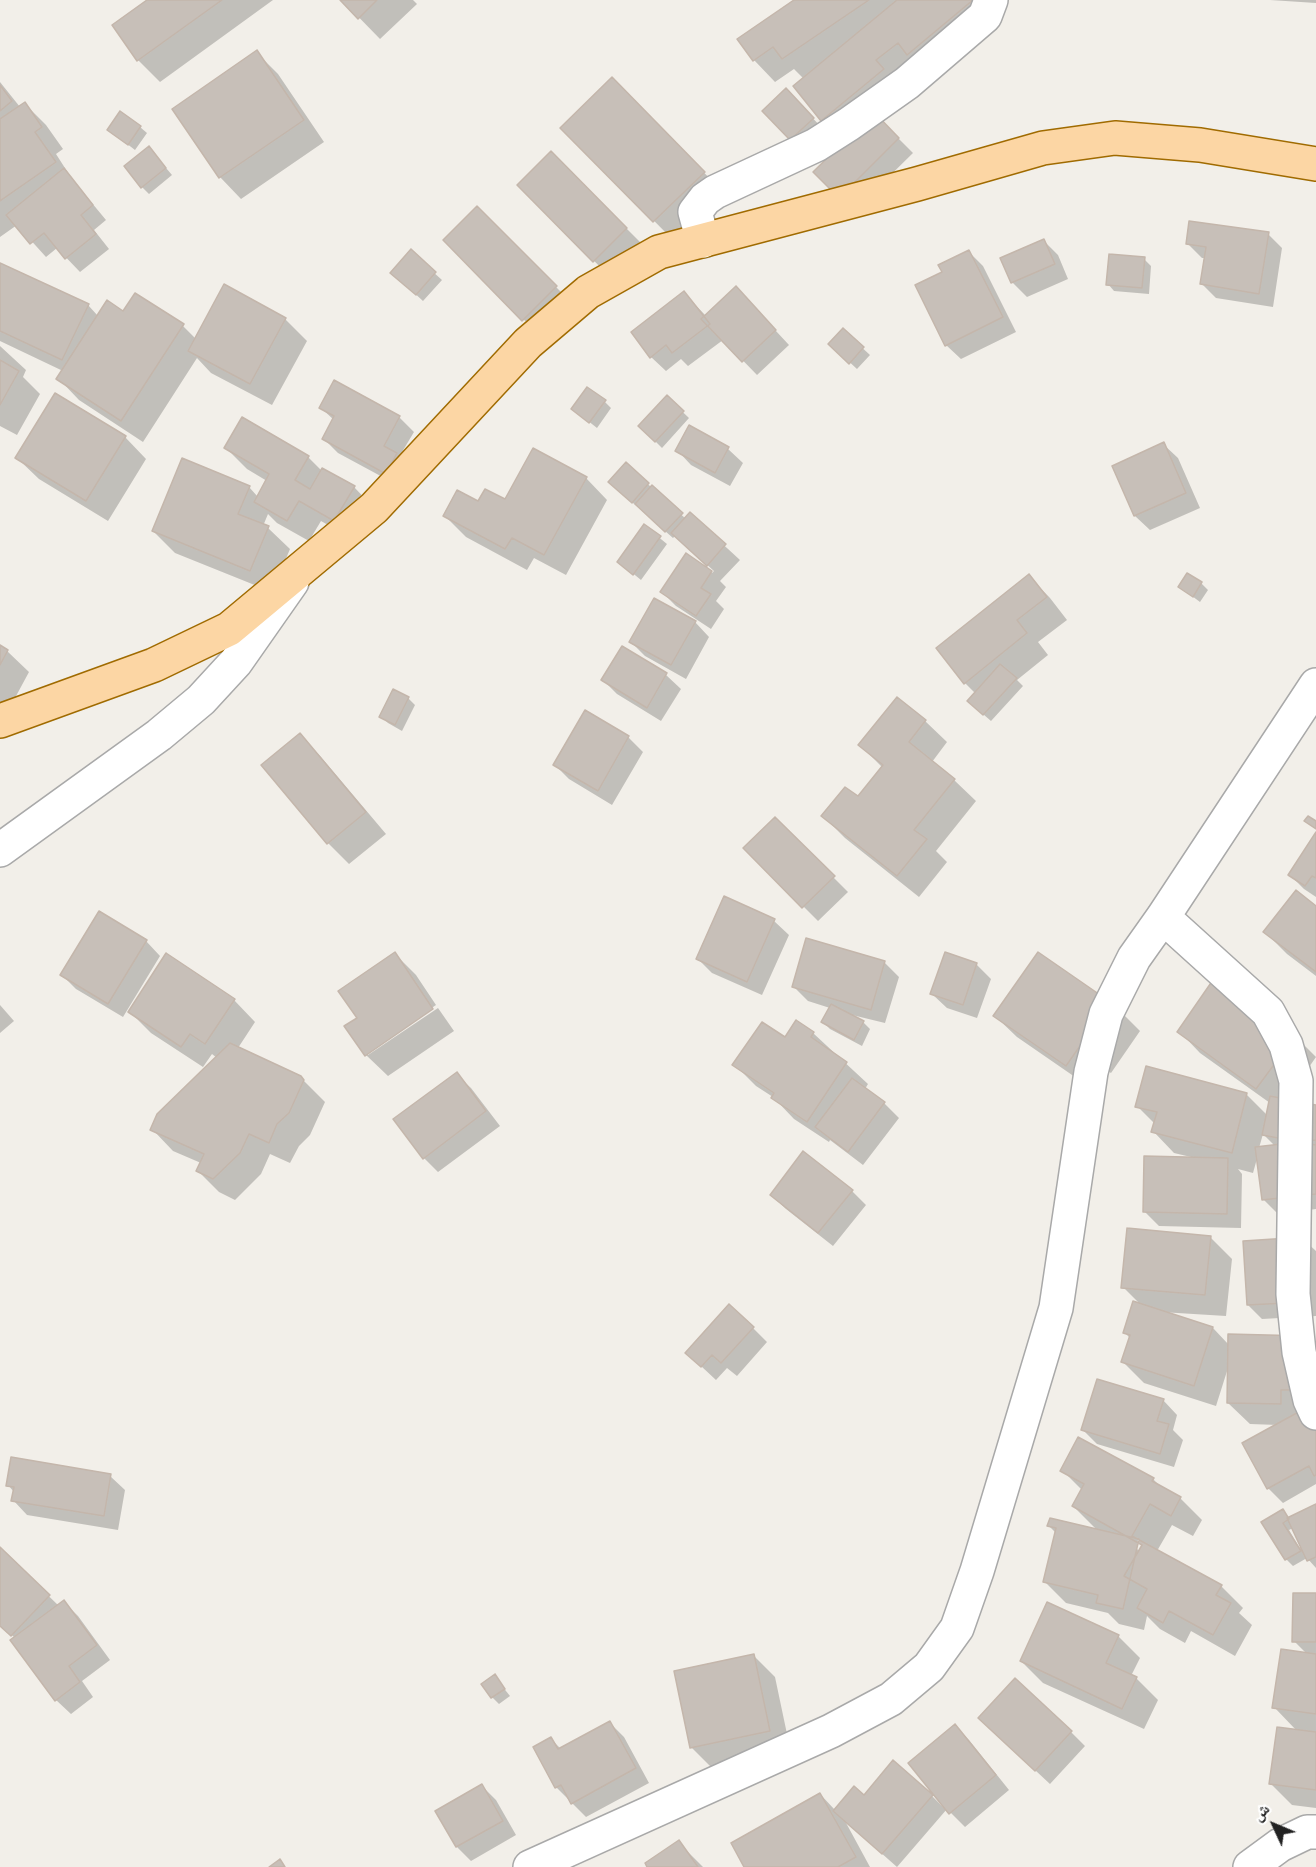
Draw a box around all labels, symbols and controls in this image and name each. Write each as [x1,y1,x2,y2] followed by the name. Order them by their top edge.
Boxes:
[1244,1795,1304,1855] north arrow
[1248,1799,1273,1825] text: ش

